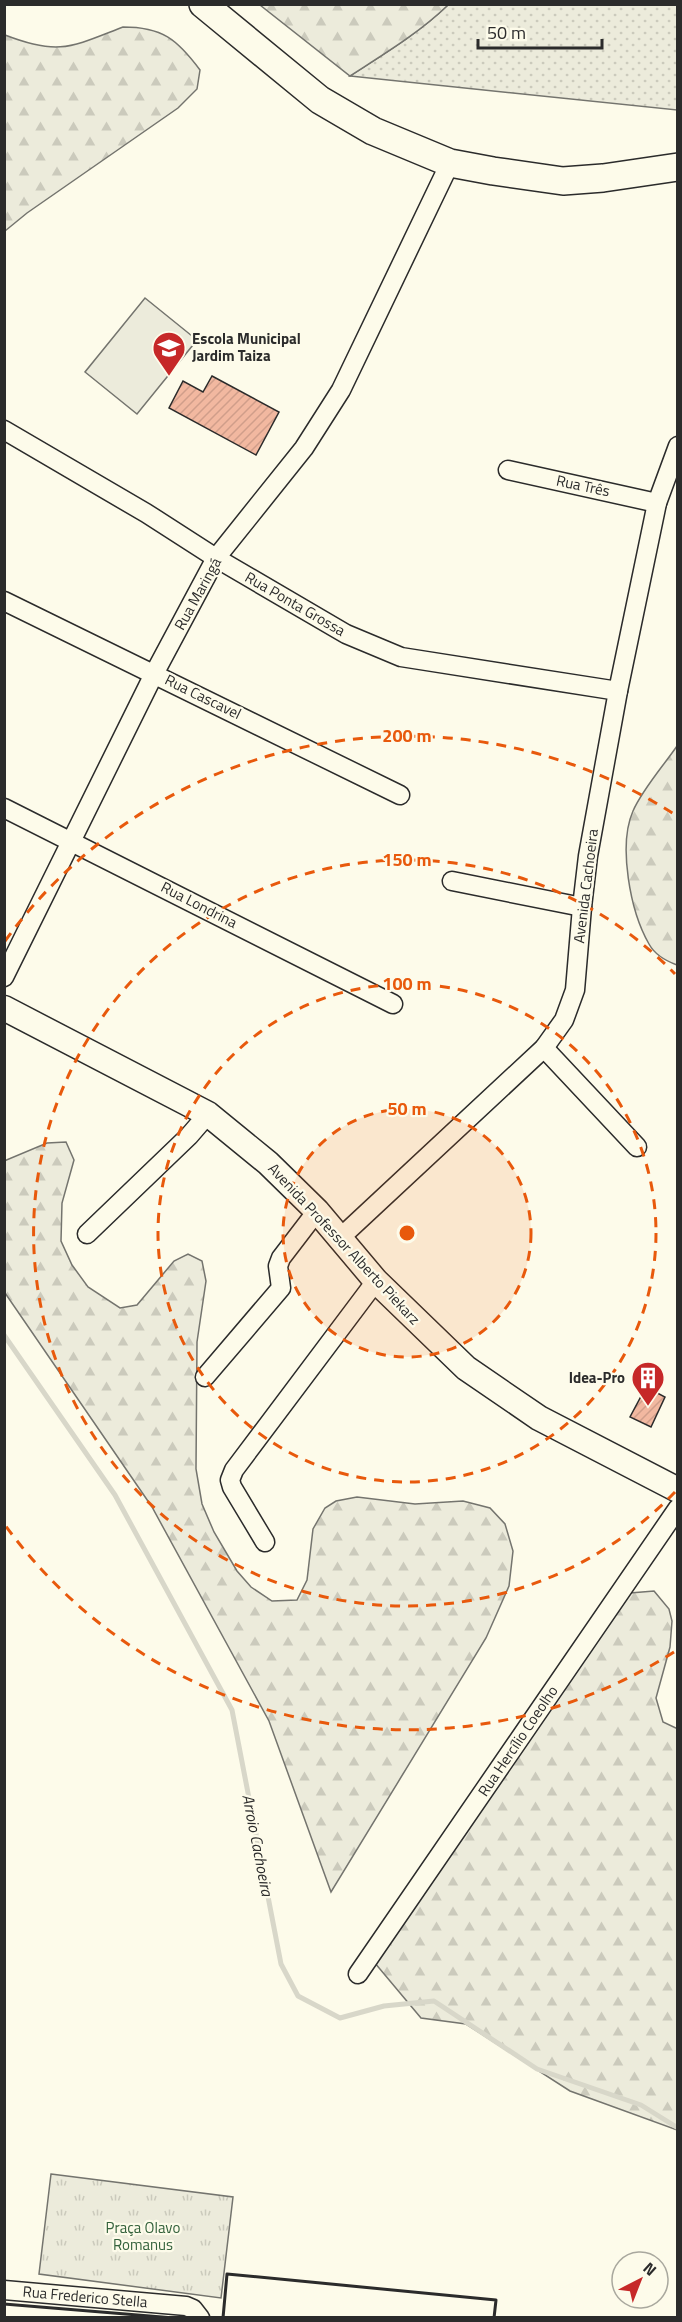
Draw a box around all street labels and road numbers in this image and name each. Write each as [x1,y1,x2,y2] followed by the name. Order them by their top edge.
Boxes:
[554,469,612,502] street label: Rua Três
[168,553,227,634] street label: Rua Maringá
[241,565,350,642] street label: Rua Ponta Grossa
[161,668,245,725] street label: Rua Cascavel
[567,827,604,944] street label: Avenida Cachoeira
[157,875,242,934] street label: Rua Londrina
[263,1158,426,1330] street label: Avenida Professor Alberto Piekarz
[472,1681,563,1801] street label: Rua Hercílio Coeolho
[22,2280,149,2313] street label: Rua Frederico Stella

